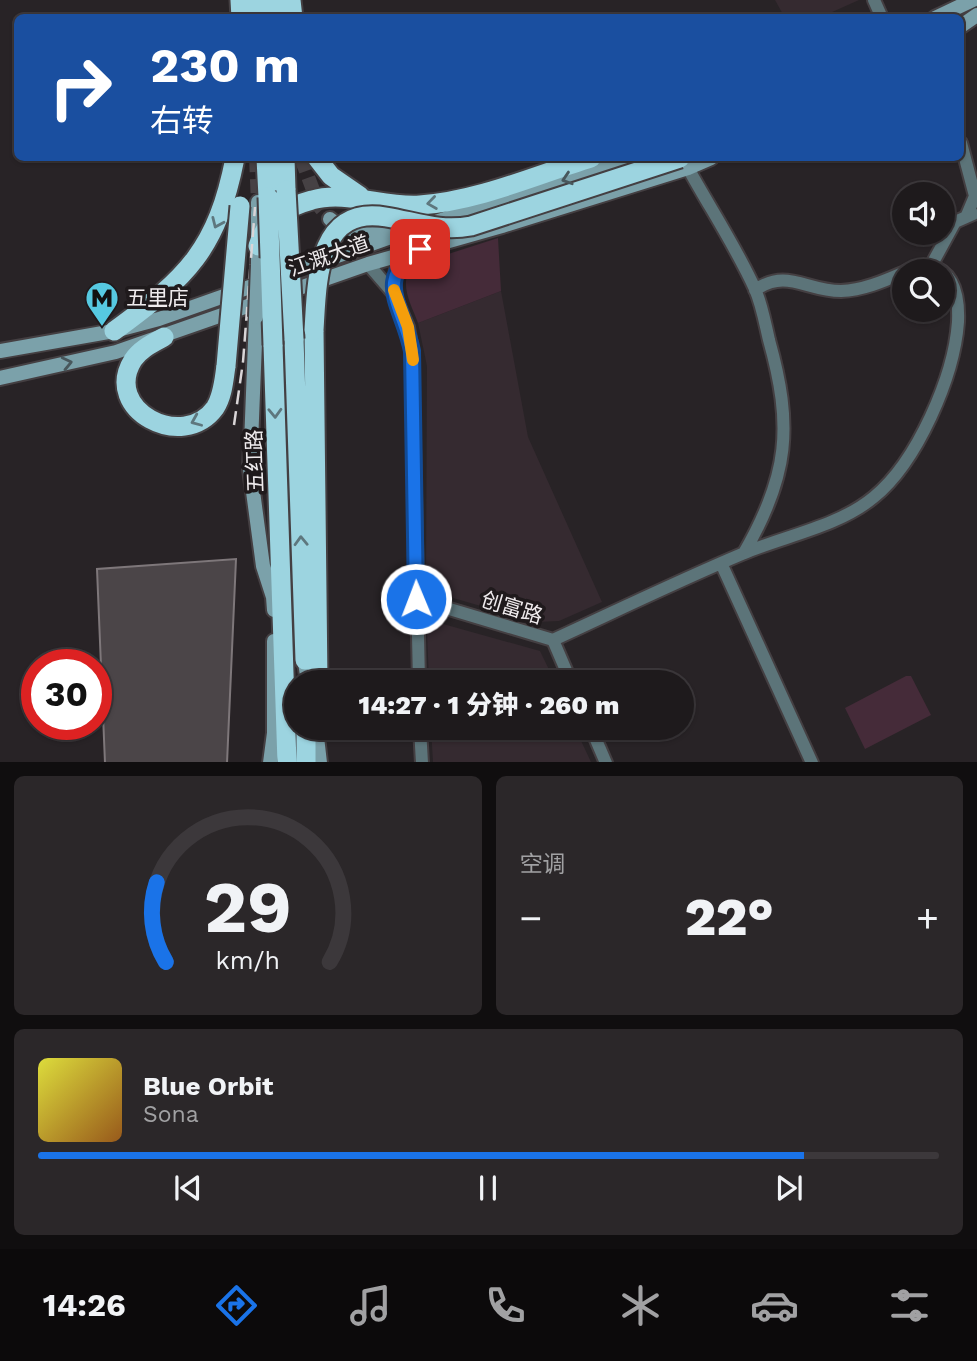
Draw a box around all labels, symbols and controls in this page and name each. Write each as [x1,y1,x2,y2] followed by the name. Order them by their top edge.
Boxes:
[150,36,300,94] text: 230 m
[35,42,126,133] icon: right
[150,102,214,140] text: 右转
[561,171,574,185] one-way arrow
[892,182,955,322] map controls
[892,182,955,245] button: sound
[426,196,437,211] one-way arrow
[211,216,225,228] one-way arrow
[390,219,450,279] pin
[285,230,373,281] street label: 江溉大道
[401,230,439,268] icon: arrive
[892,259,955,322] button: search
[83,279,121,328] metro station icon: 五里店
[126,285,189,310] place label: 五里店
[60,357,72,372] one-way arrow
[268,408,283,419] one-way arrow
[191,413,203,427] one-way arrow
[241,429,268,493] street label: 五红路
[293,535,309,546] one-way arrow
[379,562,453,636] position arrow
[478,586,546,629] street label: 创富路
[21,649,112,740] speed limit sign: 30
[359,690,619,720] text: 14:27 · 1 分钟 · 260 m
[520,851,566,878] text: 空调
[204,864,292,950] text: 29
[685,887,774,948] text: 22°
[520,896,542,940] text: −
[916,896,939,940] text: +
[216,945,280,974] text: km/h
[143,1071,273,1101] text: Blue Orbit
[143,1101,199,1128] text: Sona
[169,1169,207,1207] icon: previous
[469,1169,507,1207] icon: pause
[770,1169,808,1207] icon: next
[212,1281,261,1330] icon: directions
[346,1281,395,1330] icon: music
[481,1281,530,1330] icon: phone
[616,1281,665,1330] icon: climate
[750,1281,799,1330] icon: car
[885,1281,934,1330] icon: filters
[43,1286,126,1324] text: 14:26

